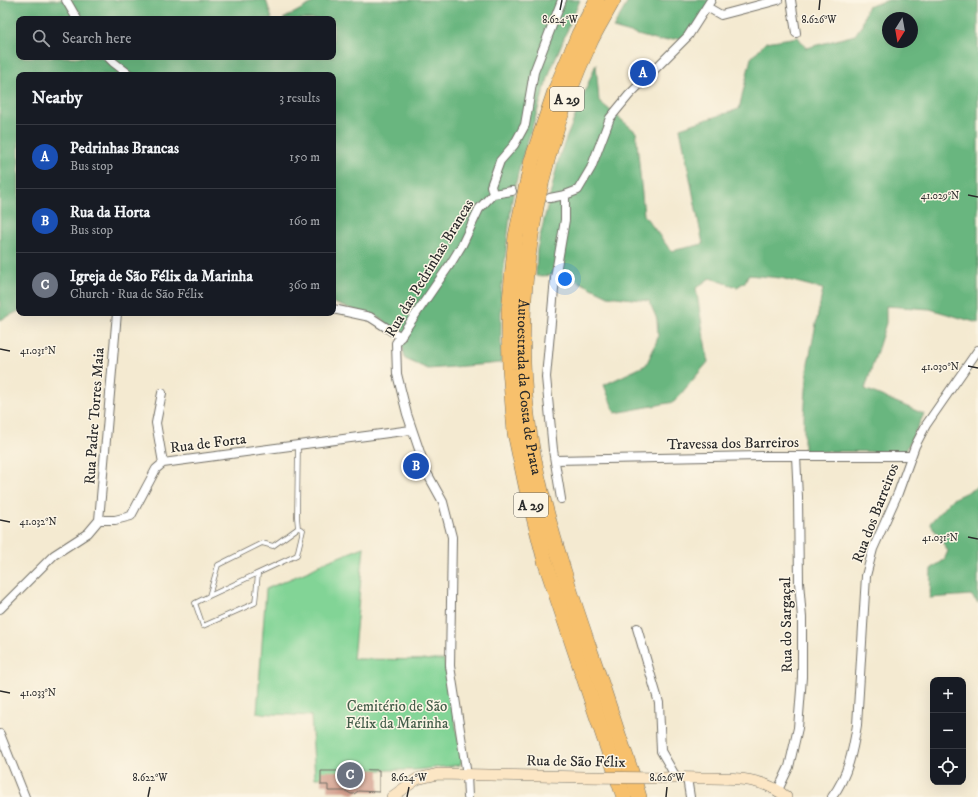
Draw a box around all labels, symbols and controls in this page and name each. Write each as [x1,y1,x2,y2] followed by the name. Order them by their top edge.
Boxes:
[882,12,918,48] north arrow
[542,14,579,26] text: 8.624°W
[801,14,837,26] text: 8.626°W
[16,16,336,60] search box
[30,27,52,49] icon: search
[62,29,131,48] text: Search here
[630,58,656,88] pin: A
[32,87,82,109] text: Nearby
[550,87,584,111] road number: A 29
[279,90,320,106] text: 3 results
[70,139,179,158] text: Pedrinhas Brancas
[41,149,49,165] text: A
[289,149,320,165] text: 150 m
[70,158,113,174] text: Bus stop
[921,190,959,202] text: 41.029°N
[381,196,478,341] street label: Rua das Pedrinhas Brancas
[70,203,150,222] text: Rua da Horta
[41,213,49,229] text: B
[289,213,320,229] text: 160 m
[70,222,113,238] text: Bus stop
[70,267,253,286] text: Igreja de São Félix da Marinha
[555,269,575,289] your location
[41,277,49,293] text: C
[289,277,320,293] text: 360 m
[70,286,204,302] text: Church · Rua de São Félix
[513,298,546,477] street label: Autoestrada da Costa de Prata
[20,345,56,357] text: 41.031°N
[80,346,109,485] street label: Rua Padre Torres Maia
[921,361,959,373] text: 41.030°N
[169,429,248,458] street label: Rua de Forta
[667,433,799,454] street label: Travessa dos Barreiros
[403,451,429,481] pin: B
[848,461,903,566] street label: Rua dos Barreiros
[514,493,548,517] road number: A 29
[19,516,57,528] text: 41.032°N
[922,532,958,544] text: 41.031°N
[776,577,797,673] street label: Rua do Sargaçal
[930,677,966,785] map controls
[930,677,966,713] button: +
[20,687,56,699] text: 41.033°N
[346,697,449,733] park label: Cemitério de São Félix da Marinha
[930,713,966,749] button: −
[930,749,966,785] button: locate
[526,751,626,772] street label: Rua de São Félix
[337,760,363,790] pin: C
[133,772,168,784] text: 8.622°W
[391,772,428,784] text: 8.624°W
[649,772,685,784] text: 8.626°W

